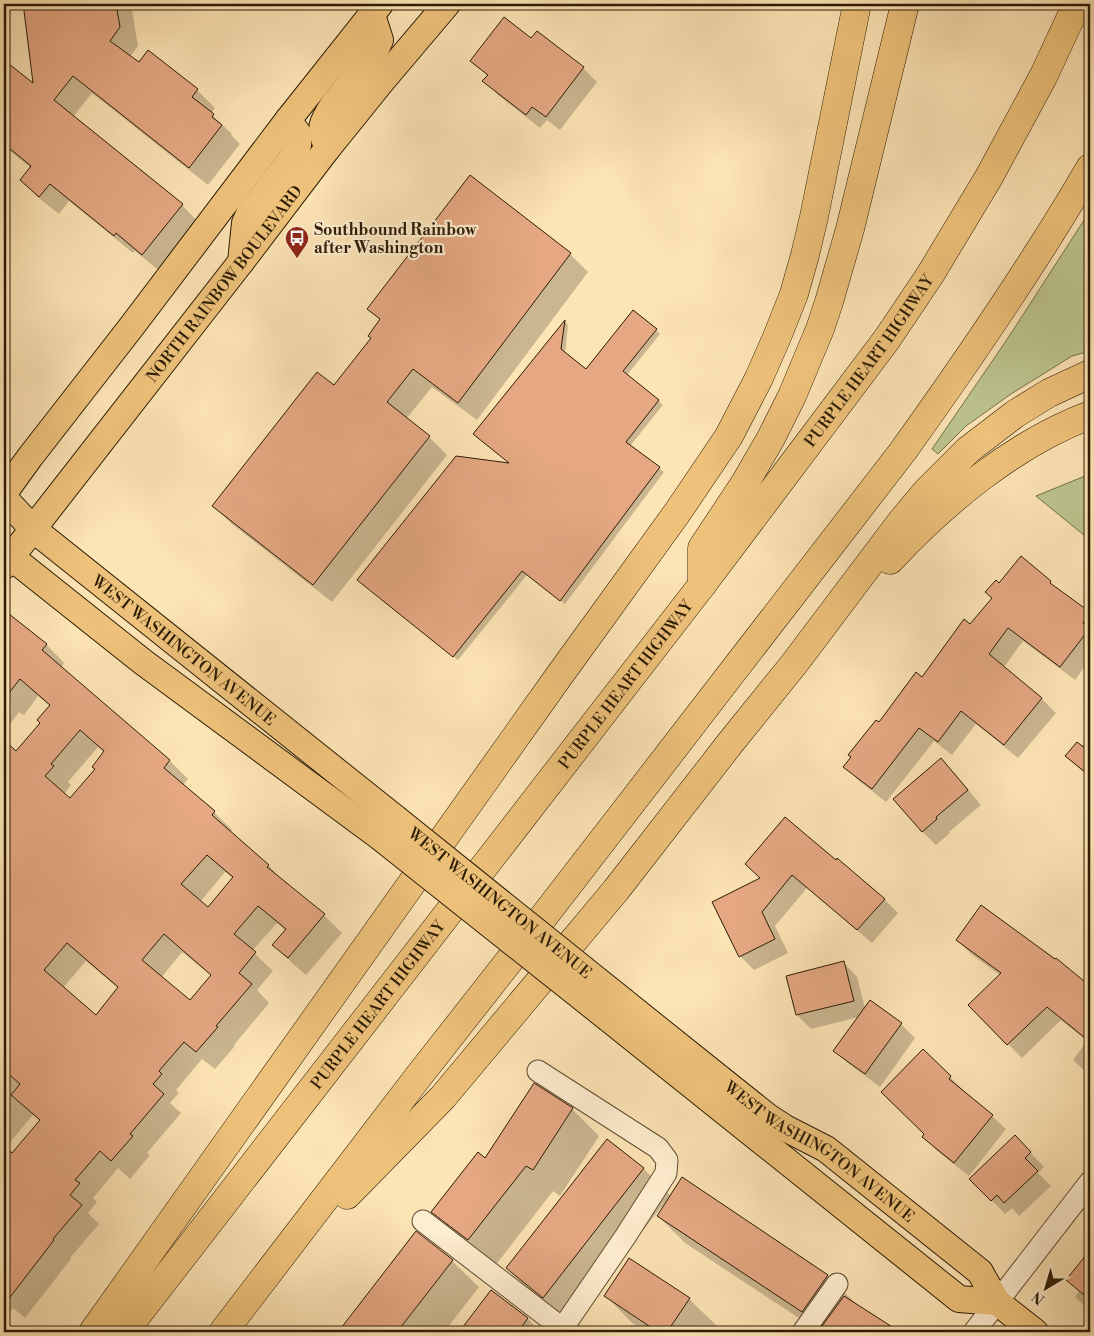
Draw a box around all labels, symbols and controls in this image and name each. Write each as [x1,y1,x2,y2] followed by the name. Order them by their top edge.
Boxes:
[142,182,307,386] street label: NORTH RAINBOW BOULEVARD
[314,220,477,258] place label: Southbound Rainbow after Washington
[284,225,310,259] bus stop icon: Southbound Rainbow after Washington
[800,270,939,451] street label: PURPLE HEART HIGHWAY
[87,570,280,730] street label: WEST WASHINGTON AVENUE
[554,595,698,773] street label: PURPLE HEART HIGHWAY
[403,823,595,983] street label: WEST WASHINGTON AVENUE
[307,916,451,1094] street label: PURPLE HEART HIGHWAY
[719,1077,918,1227] street label: WEST WASHINGTON AVENUE
[1022,1264,1072,1314] north arrow
[1029,1287,1049,1308] text: N

